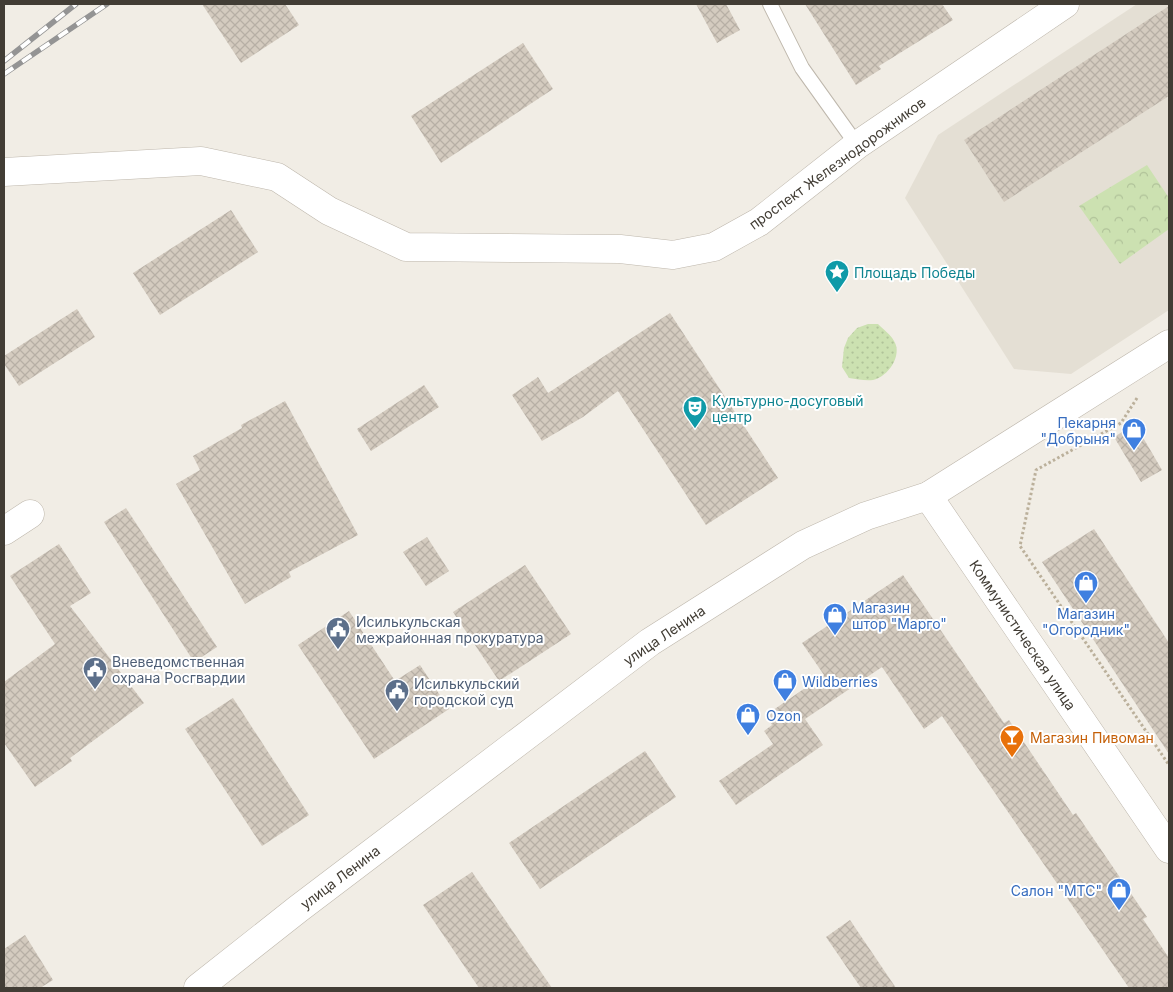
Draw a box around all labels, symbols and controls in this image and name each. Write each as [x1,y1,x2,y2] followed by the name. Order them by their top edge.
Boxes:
[745,93,929,233] street label: проспект Железнодорожников
[824,259,850,293] place icon: Площадь Победы
[854,264,975,281] place label: Площадь Победы
[712,392,864,425] place label: Культурно-досуговый центр
[682,395,708,429] theatre icon: Культурно-досуговый центр
[1041,414,1116,447] place label: Пекарня "Добрыня"
[1121,417,1147,451] shop icon: Пекарня "Добрыня"
[966,557,1080,713] street label: Коммунистическая улица
[1073,570,1099,604] shop icon: Магазин "Огородник"
[852,599,947,632] place label: Магазин штор "Марго"
[620,601,708,669] street label: улица Ленина
[822,602,848,636] shop icon: Магазин штор "Марго"
[1042,605,1130,638] place label: Магазин "Огородник"
[356,613,544,646] place label: Исилькульская межрайонная прокуратура
[325,616,351,650] public building icon: Исилькульская межрайонная прокуратура
[112,653,246,686] place label: Вневедомственная охрана Росгвардии
[82,656,108,690] public building icon: Вневедомственная охрана Росгвардии
[772,668,798,702] shop icon: Wildberries
[802,673,878,690] place label: Wildberries
[414,675,520,708] place label: Исилькульский городской суд
[384,678,410,712] public building icon: Исилькульский городской суд
[735,702,761,736] shop icon: Ozon
[766,707,801,724] place label: Ozon
[999,724,1025,758] bar icon: Магазин Пивоман
[1030,729,1154,746] place label: Магазин Пивоман
[297,842,383,912] street label: улица Ленина
[1106,877,1132,911] shop icon: Салон "МТС"
[1011,882,1102,899] place label: Салон "МТС"

